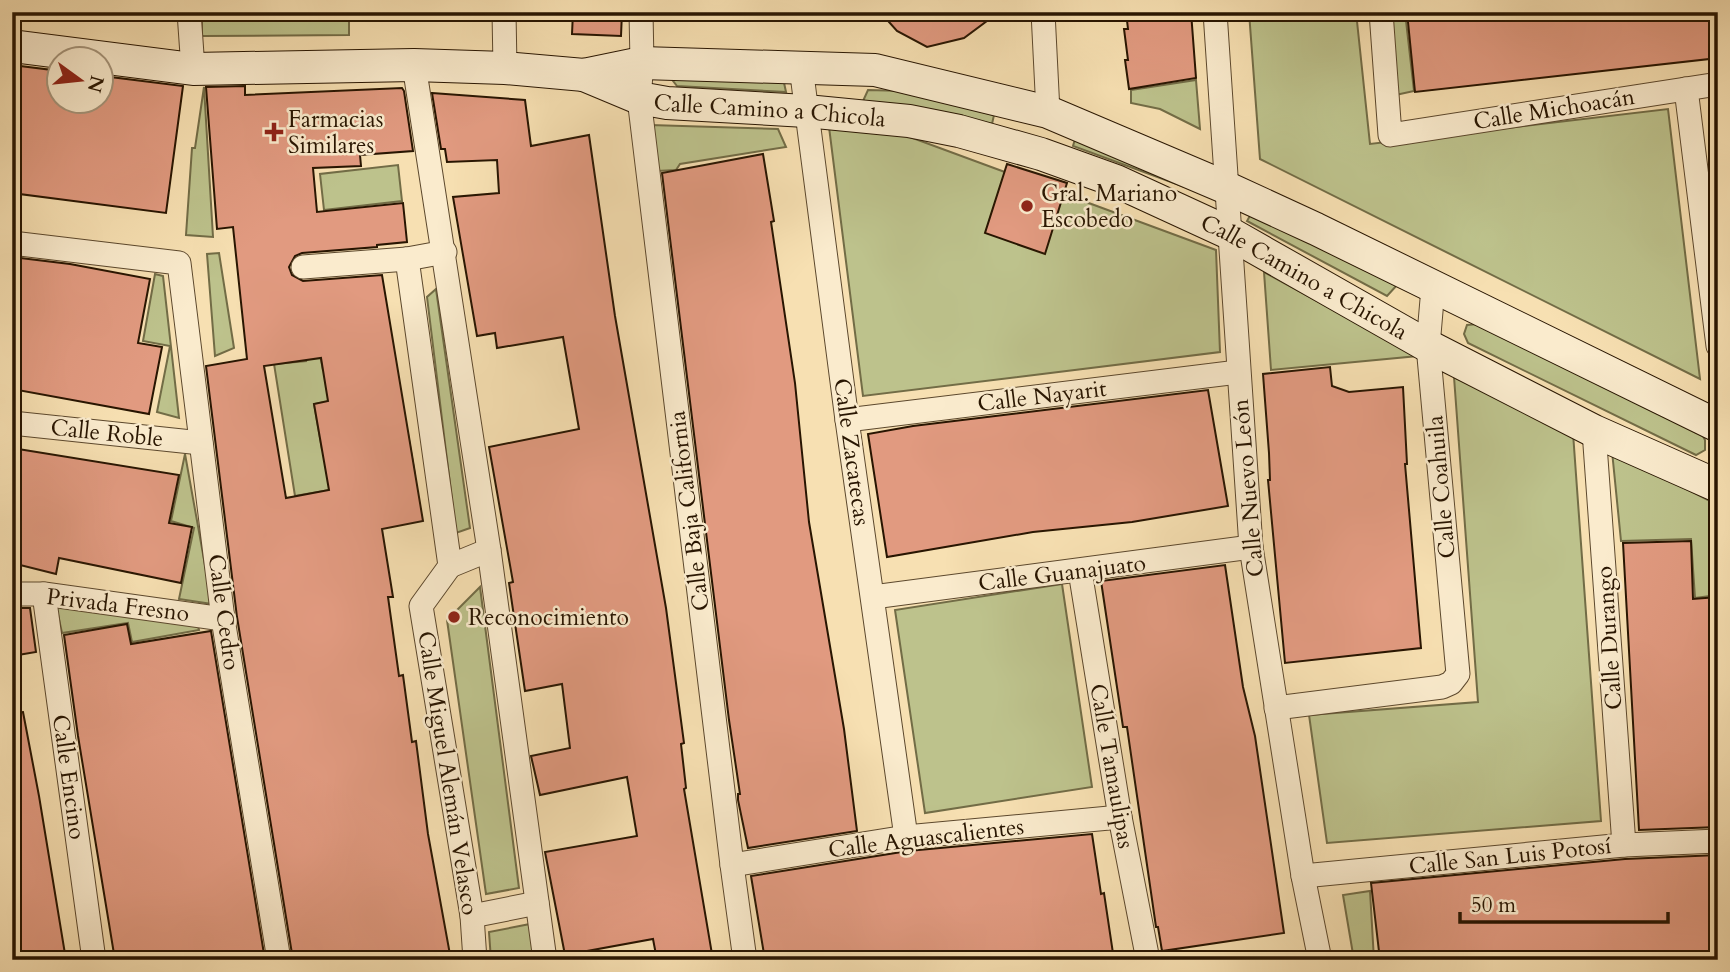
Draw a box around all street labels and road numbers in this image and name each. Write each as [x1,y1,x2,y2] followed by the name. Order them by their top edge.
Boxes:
[1471,81,1637,137] street label: Calle Michoacán
[651,85,887,134] street label: Calle Camino a Chicola
[1196,207,1413,347] street label: Calle Camino a Chicola
[976,373,1108,419] street label: Calle Nayarit
[826,376,878,528] street label: Calle Zacatecas
[1225,398,1271,578] street label: Calle Nuevo León
[661,409,717,613] street label: Calle Baja California
[49,412,165,454] street label: Calle Roble
[1419,414,1463,560] street label: Calle Coahuila
[977,547,1147,599] street label: Calle Guanajuato
[201,552,247,672] street label: Calle Cedro
[1589,565,1629,711] street label: Calle Durango
[45,581,191,629] street label: Privada Fresno
[410,629,486,917] street label: Calle Miguel Alemán Velasco
[1082,681,1142,851] street label: Calle Tamaulipas
[45,713,93,841] street label: Calle Encino
[826,811,1026,865] street label: Calle Aguascalientes
[1407,830,1613,882] street label: Calle San Luis Potosí

